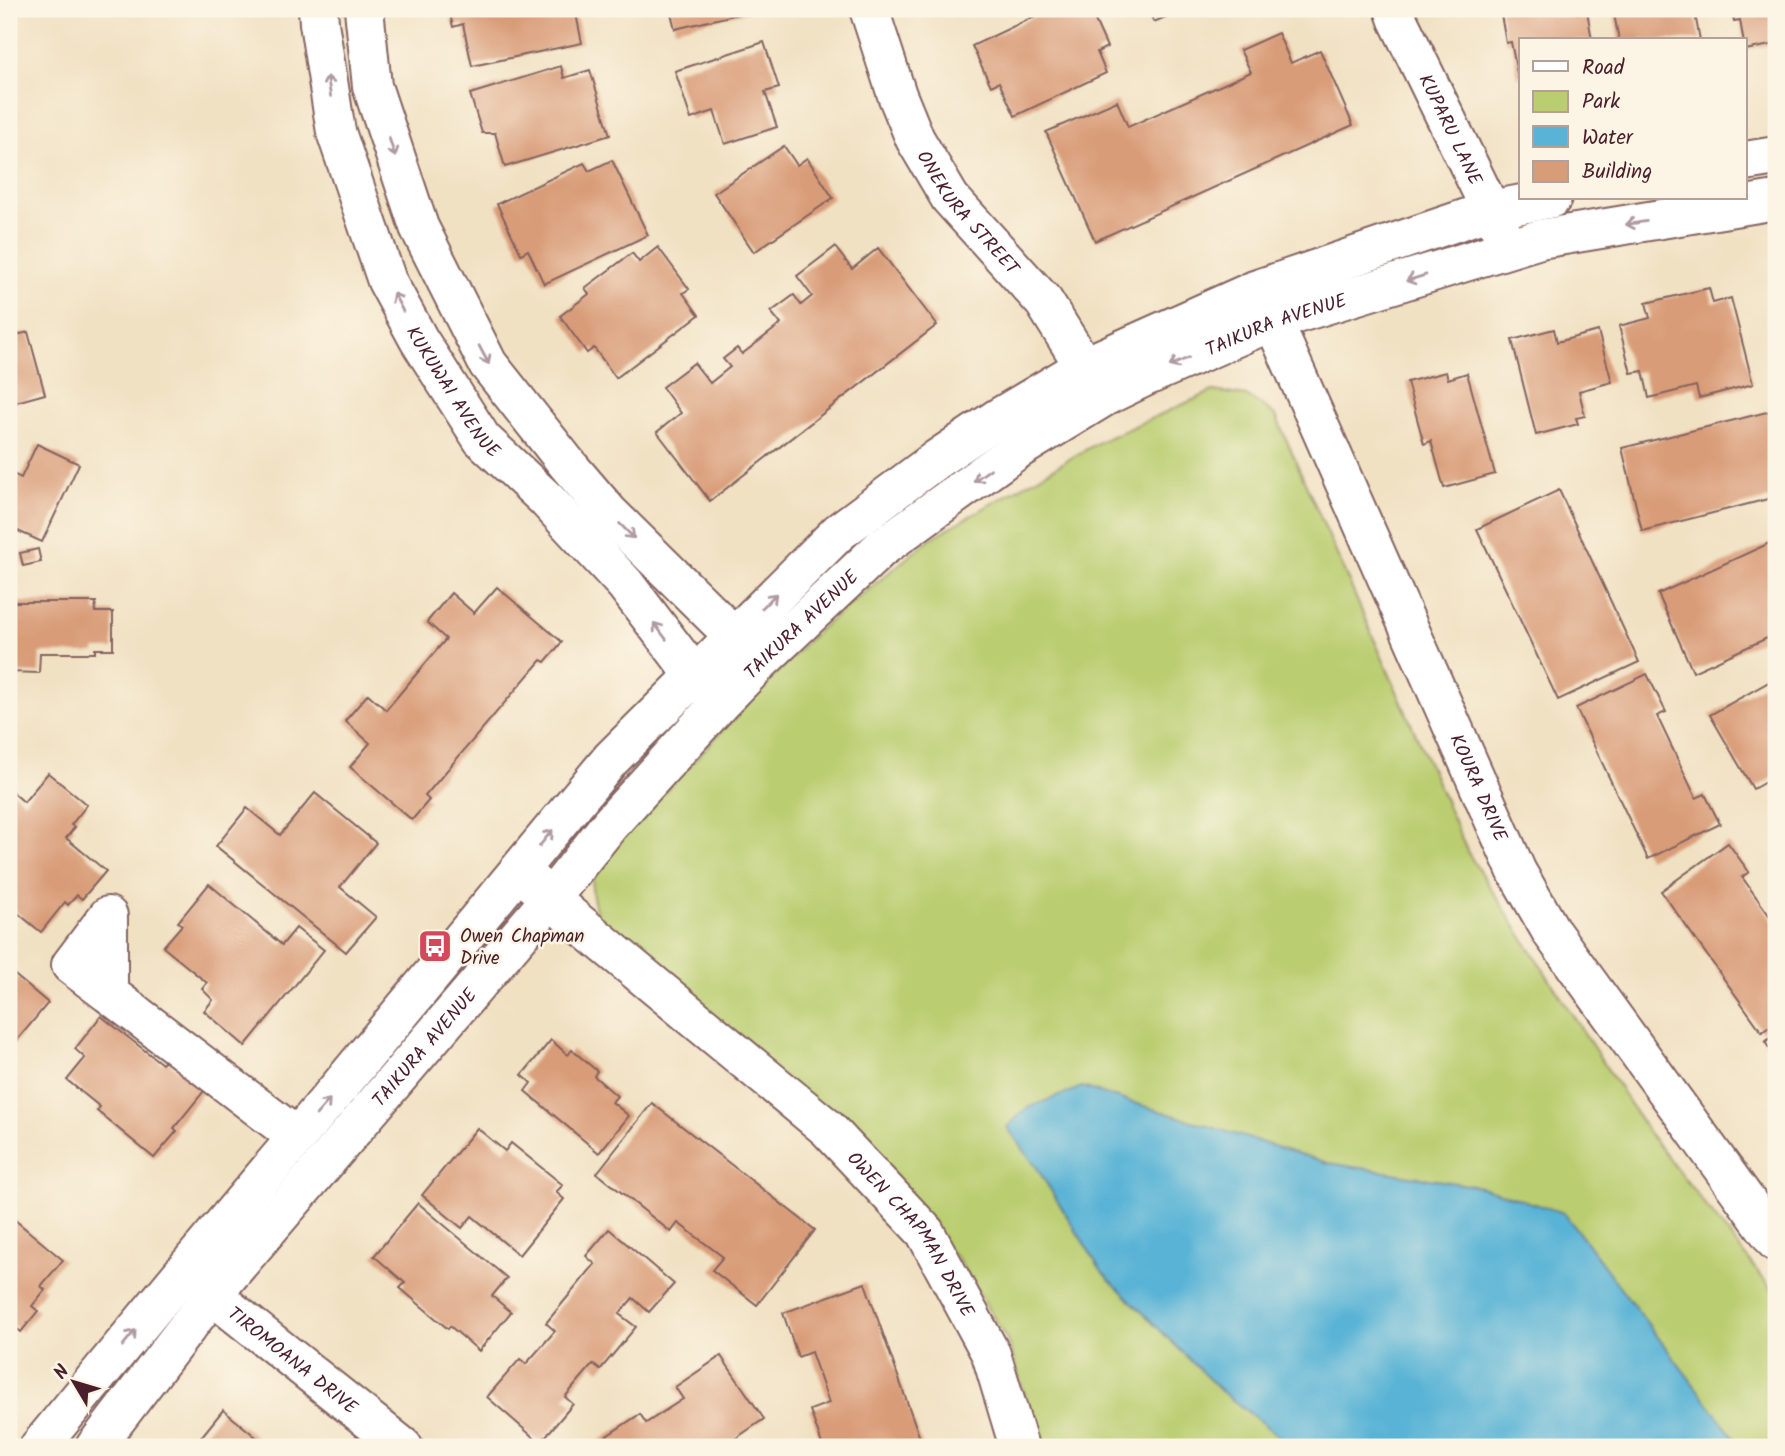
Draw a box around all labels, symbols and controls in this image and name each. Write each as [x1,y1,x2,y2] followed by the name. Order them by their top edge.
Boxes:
[1519,38,1746,200] legend
[1582,52,1625,85] text: Road
[1409,69,1490,191] street label: KUPARU LANE
[322,75,335,98] one-way arrow
[1582,86,1620,119] text: Park
[1582,122,1634,155] text: Water
[386,136,399,158] one-way arrow
[908,145,1027,284] street label: ONEKURA STREET
[1582,156,1652,189] text: Building
[1625,217,1648,230] one-way arrow
[1405,272,1427,285] one-way arrow
[1201,286,1351,366] street label: TAIKURA AVENUE
[391,292,405,313] one-way arrow
[397,321,507,467] street label: KUKUWAI AVENUE
[477,344,491,364] one-way arrow
[1169,356,1190,369] one-way arrow
[973,468,992,482] one-way arrow
[618,522,635,539] one-way arrow
[738,563,867,687] street label: TAIKURA AVENUE
[760,592,777,609] one-way arrow
[653,623,668,641] one-way arrow
[1441,729,1515,847] street label: KOURA DRIVE
[538,829,554,847] one-way arrow
[460,922,584,974] place label: Owen Chapman Drive
[416,927,454,965] bus stop icon: Owen Chapman Drive
[366,981,486,1115] street label: TAIKURA AVENUE
[315,1098,331,1116] one-way arrow
[839,1145,982,1324] street label: OWEN CHAPMAN DRIVE
[220,1300,364,1423] street label: TIROMOANA DRIVE
[121,1329,137,1347] one-way arrow
[38,1348,108,1418] north arrow
[47,1359,78,1387] text: N

